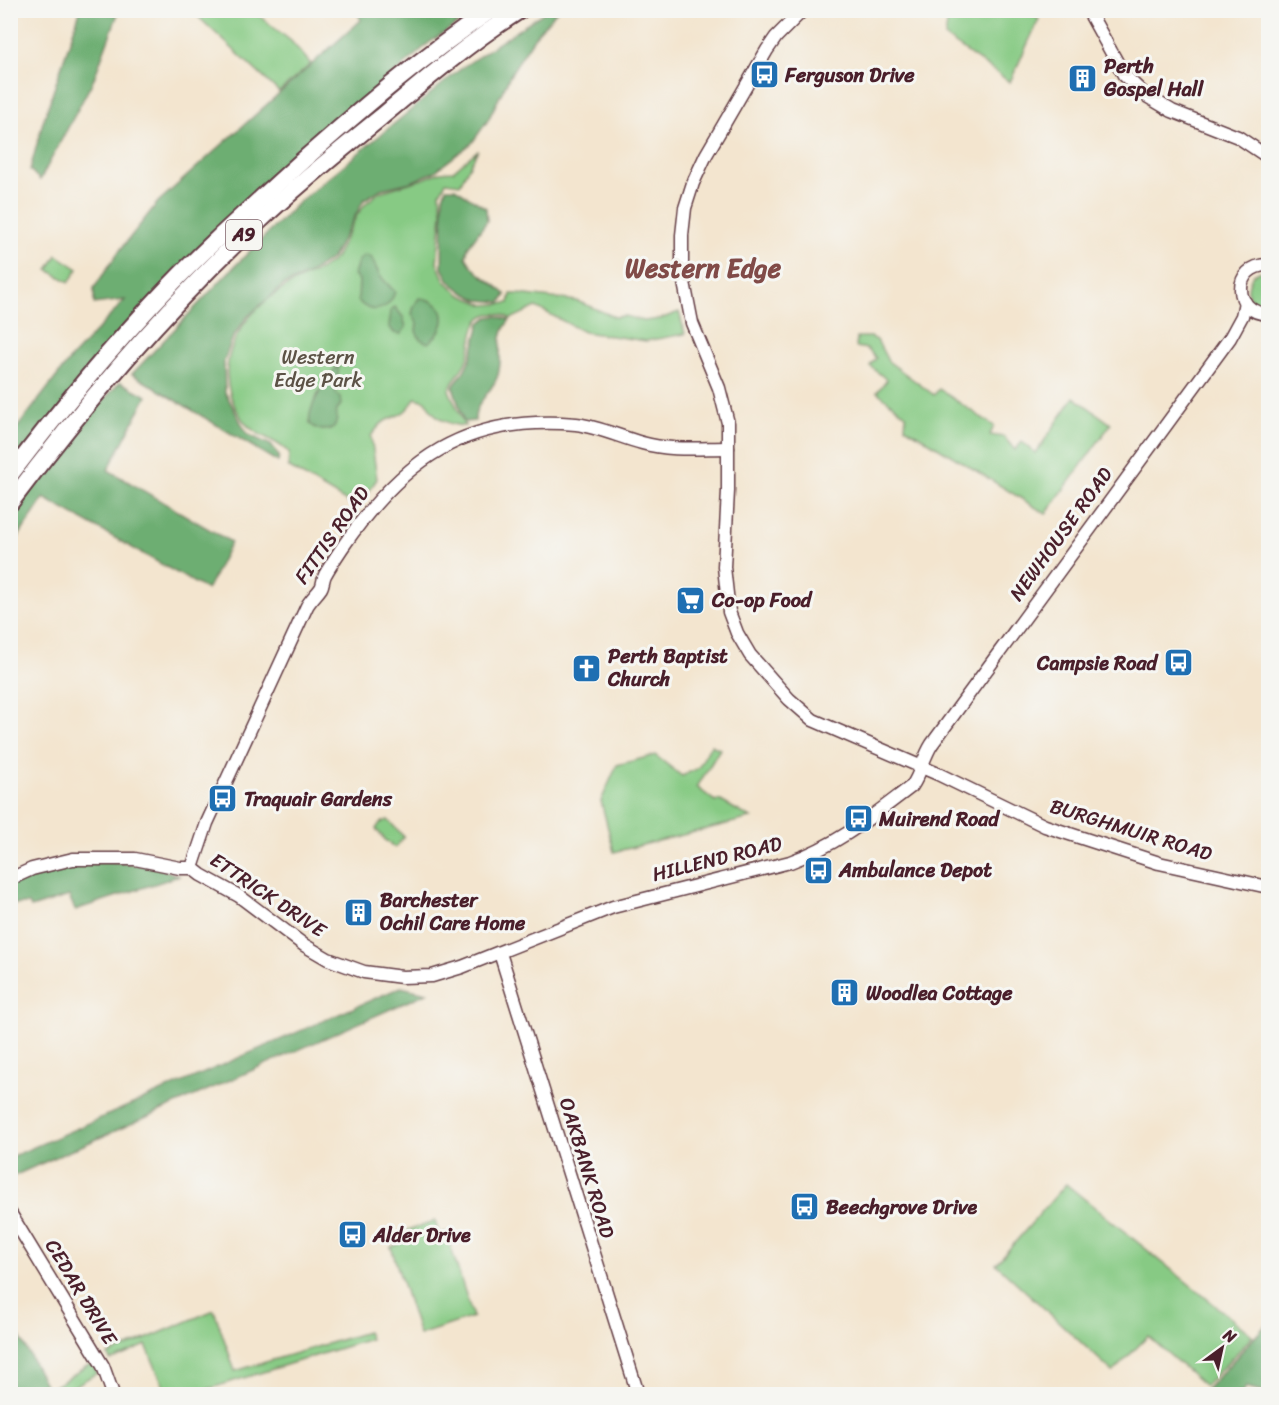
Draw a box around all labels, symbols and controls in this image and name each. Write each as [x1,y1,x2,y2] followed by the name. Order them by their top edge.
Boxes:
[1103,49,1204,107] place label: Perth Gospel Hall
[784,58,915,93] place label: Ferguson Drive
[748,59,780,91] bus stop icon: Ferguson Drive
[1067,62,1099,94] building icon: Perth Gospel Hall
[226,220,262,250] road number: A9
[625,245,782,291] district label: Western Edge
[274,340,362,398] park label: Western Edge Park
[1000,459,1122,609] street label: NEWHOUSE ROAD
[285,478,379,592] street label: FITTIS ROAD
[711,583,813,618] place label: Co-op Food
[675,584,707,616] supermarket icon: Co-op Food
[607,639,728,697] place label: Perth Baptist Church
[1036,646,1159,681] place label: Campsie Road
[1162,647,1194,679] bus stop icon: Campsie Road
[571,652,603,684] church icon: Perth Baptist Church
[244,782,393,817] place label: Traquair Gardens
[207,783,239,815] bus stop icon: Traquair Gardens
[1045,789,1217,871] street label: BURGHMUIR ROAD
[878,802,1001,837] place label: Muirend Road
[842,803,874,835] bus stop icon: Muirend Road
[648,826,786,892] street label: HILLEND ROAD
[203,843,335,948] street label: ETTRICK DRIVE
[838,853,992,888] place label: Ambulance Depot
[802,854,834,886] bus stop icon: Ambulance Depot
[380,883,526,941] place label: Barchester Ochil Care Home
[343,896,375,928] building icon: Barchester Ochil Care Home
[866,976,1013,1011] place label: Woodlea Cottage
[829,977,861,1009] building icon: Woodlea Cottage
[549,1093,625,1243] street label: OAKBANK ROAD
[826,1190,978,1225] place label: Beechgrove Drive
[789,1191,821,1223] bus stop icon: Beechgrove Drive
[372,1218,471,1253] place label: Alder Drive
[336,1219,368,1251] bus stop icon: Alder Drive
[35,1232,128,1354] street label: CEDAR DRIVE
[1192,1318,1252,1378] north arrow
[1217,1320,1243,1352] text: N

